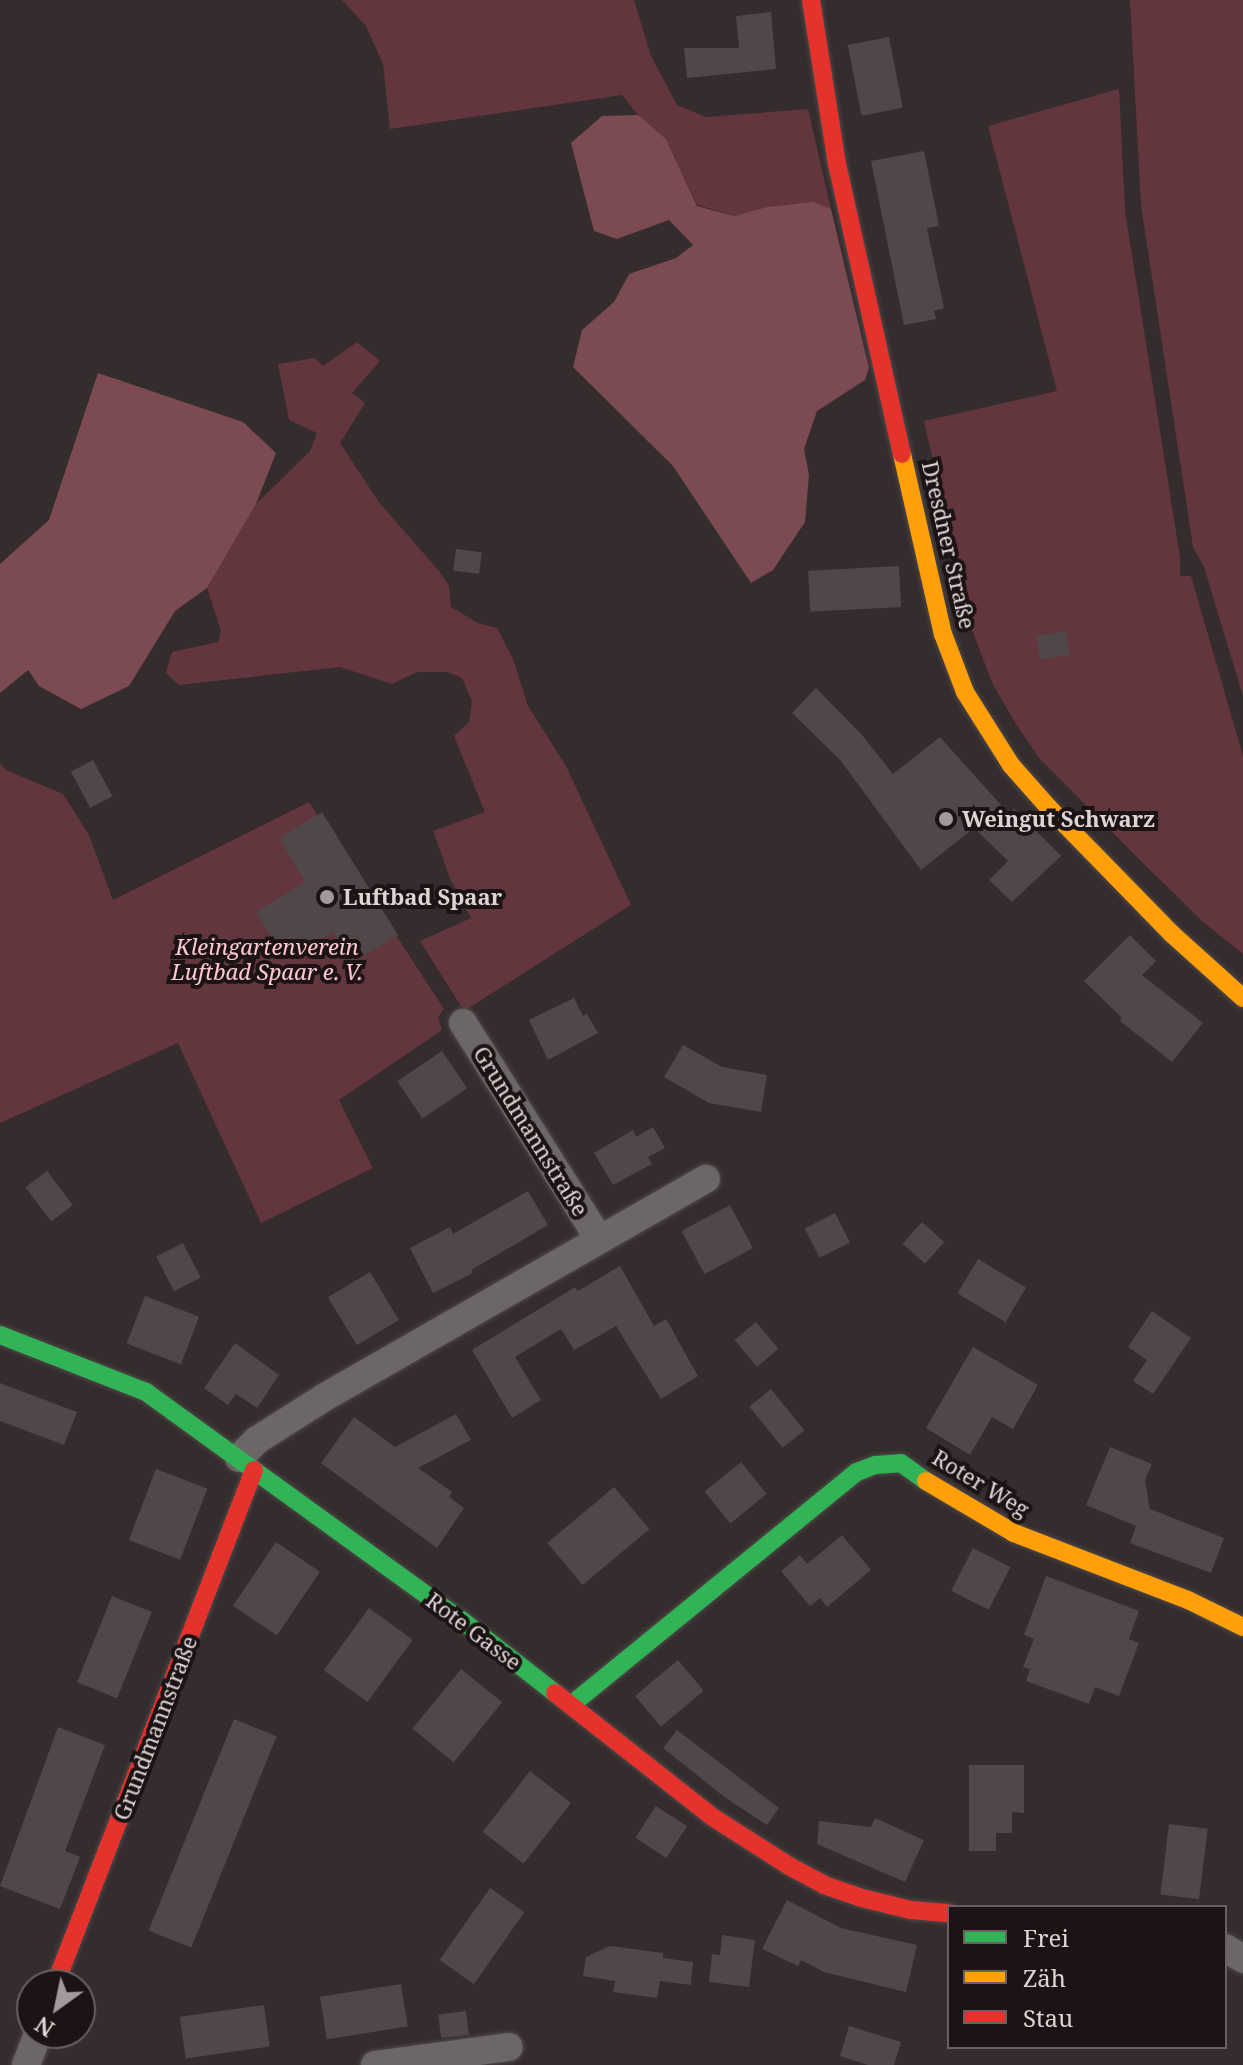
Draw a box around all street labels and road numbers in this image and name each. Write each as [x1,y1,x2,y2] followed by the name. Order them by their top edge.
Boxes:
[917,458,981,632] street label: Dresdner Straße
[468,1041,594,1221] street label: Grundmannstraße
[928,1444,1034,1522] street label: Roter Weg
[421,1587,527,1675] street label: Rote Gasse
[108,1632,202,1824] street label: Grundmannstraße

